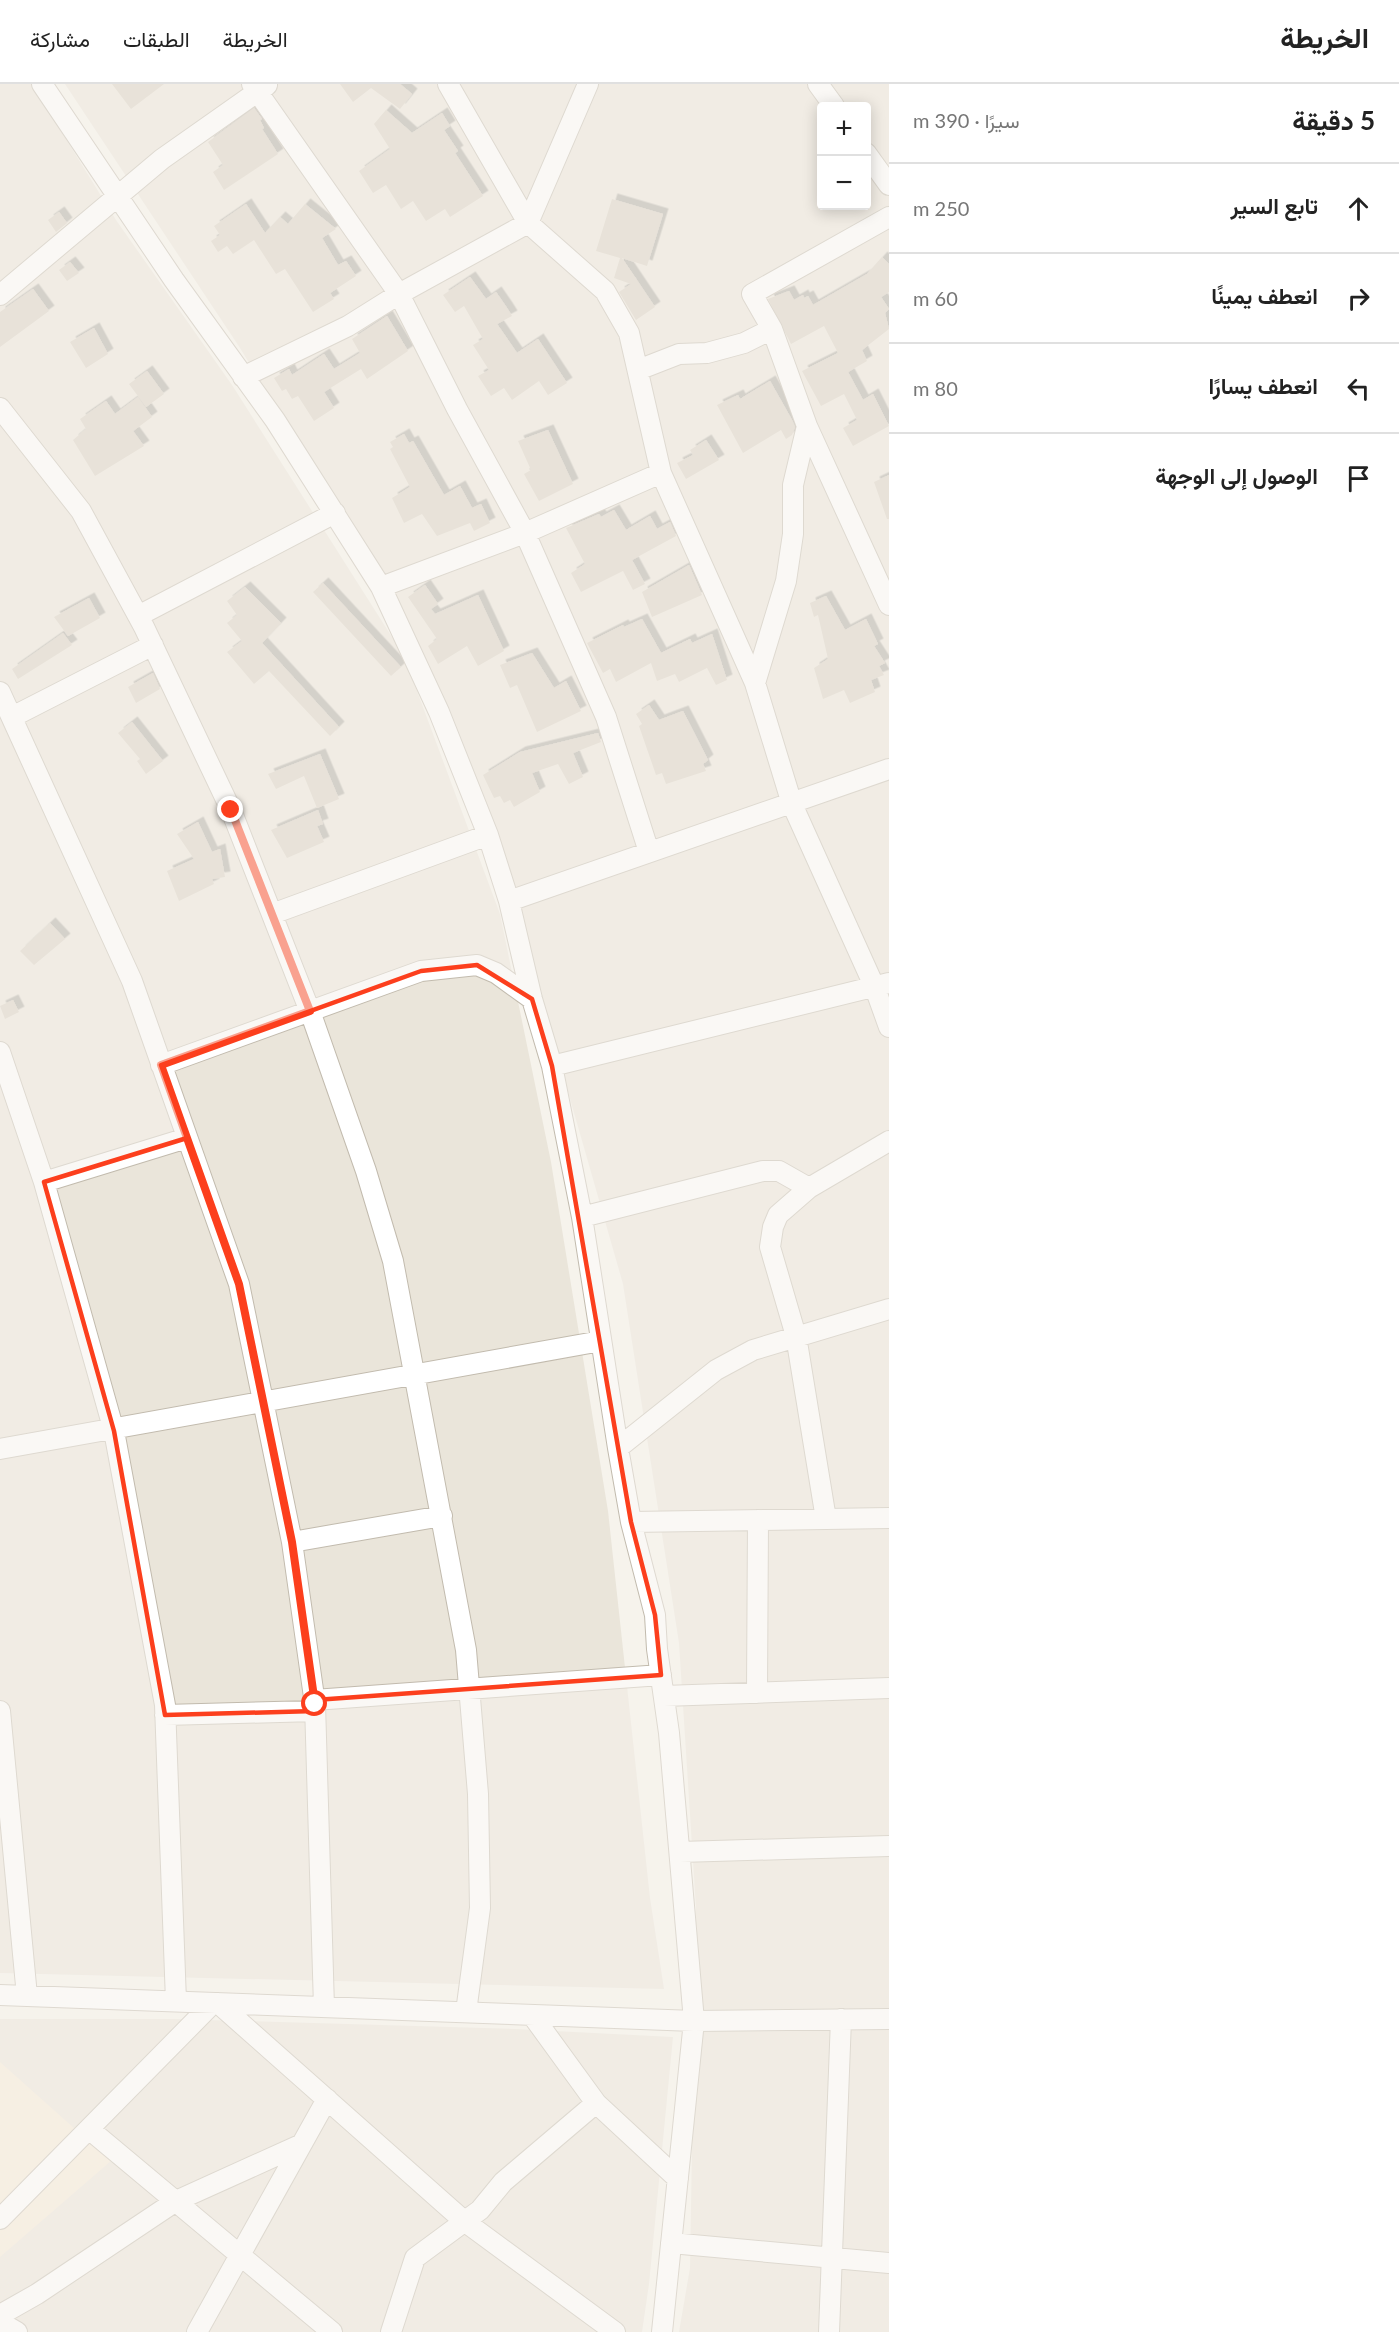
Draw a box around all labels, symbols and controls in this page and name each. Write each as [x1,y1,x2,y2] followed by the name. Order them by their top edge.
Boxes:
[1280,20,1369,54] text: الخريطة
[30,26,90,51] text: مشاركة
[123,26,190,51] text: الطبقات
[223,26,288,51] text: الخريطة
[817,102,871,210] map controls
[817,102,871,156] button: +
[1292,104,1375,136] text: 5 دقيقة
[913,108,1020,132] text: سيرًا · 390 m
[817,156,871,210] button: −
[1231,192,1318,219] text: تابع السير
[1342,192,1375,225] icon: ahead
[913,196,969,220] text: 250 m
[1211,282,1318,309] text: انعطف يمينًا
[1342,282,1375,315] icon: right
[913,286,958,310] text: 60 m
[1209,372,1318,399] text: انعطف يسارًا
[1342,372,1375,405] icon: left
[913,376,958,400] text: 80 m
[1155,462,1318,489] text: الوصول إلى الوجهة
[1342,462,1375,495] icon: arrive
[217,796,243,822] route end
[301,1690,327,1716] route start

